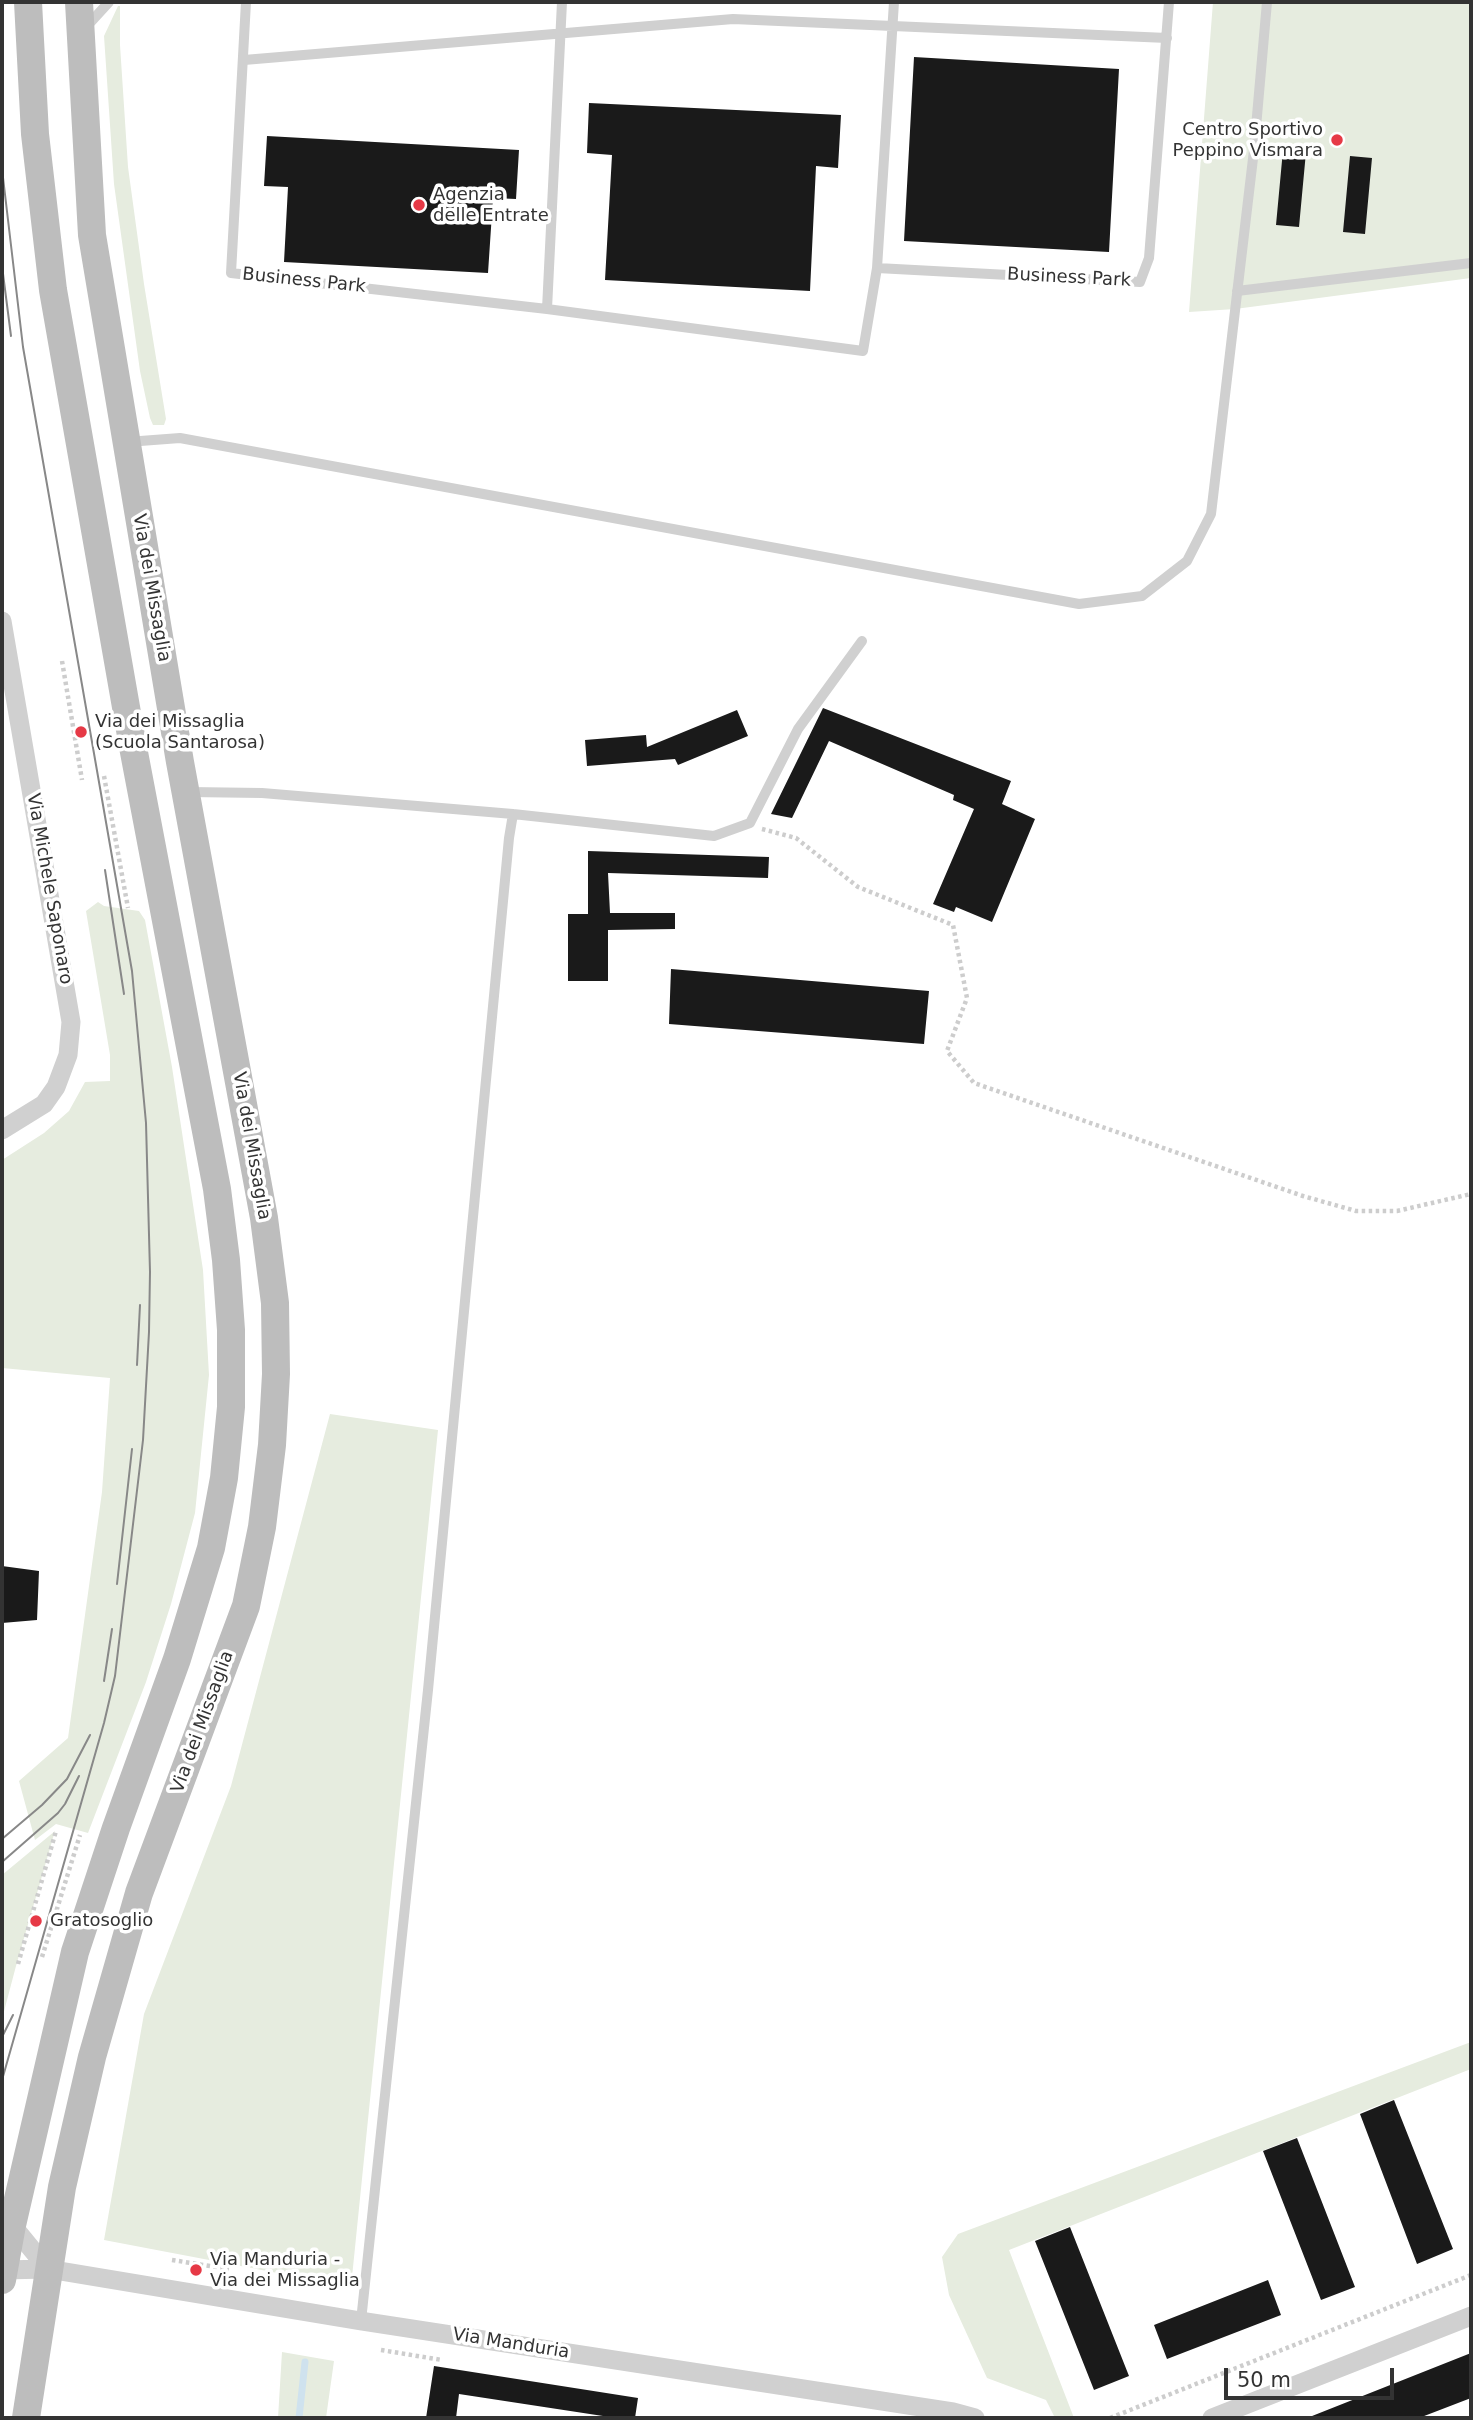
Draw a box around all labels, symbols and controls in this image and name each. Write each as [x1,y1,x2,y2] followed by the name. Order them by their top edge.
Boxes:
[1172,119,1323,162] place label: Centro Sportivo Peppino Vismara
[1329,132,1345,148] marker: Centro Sportivo Peppino Vismara
[433,184,549,227] place label: Agenzia delle Entrate
[411,197,427,213] marker: Agenzia delle Entrate
[241,264,367,298] street label: Business Park
[1007,264,1131,292] street label: Business Park
[127,512,175,664] street label: Via dei Missaglia
[95,711,265,754] place label: Via dei Missaglia (Scuola Santarosa)
[73,724,89,740] marker: Via dei Missaglia (Scuola Santarosa)
[22,792,76,986] street label: Via Michele Saponaro
[227,1070,275,1222] street label: Via dei Missaglia
[167,1648,239,1796] street label: Via dei Missaglia
[50,1910,153,1932] place label: Gratosoglio
[28,1913,44,1929] marker: Gratosoglio
[210,2249,360,2292] place label: Via Manduria - Via dei Missaglia
[188,2262,204,2278] marker: Via Manduria - Via dei Missaglia
[451,2324,571,2364] street label: Via Manduria
[1228,2354,1398,2398] scale bar
[1237,2368,1291,2392] text: 50 m

